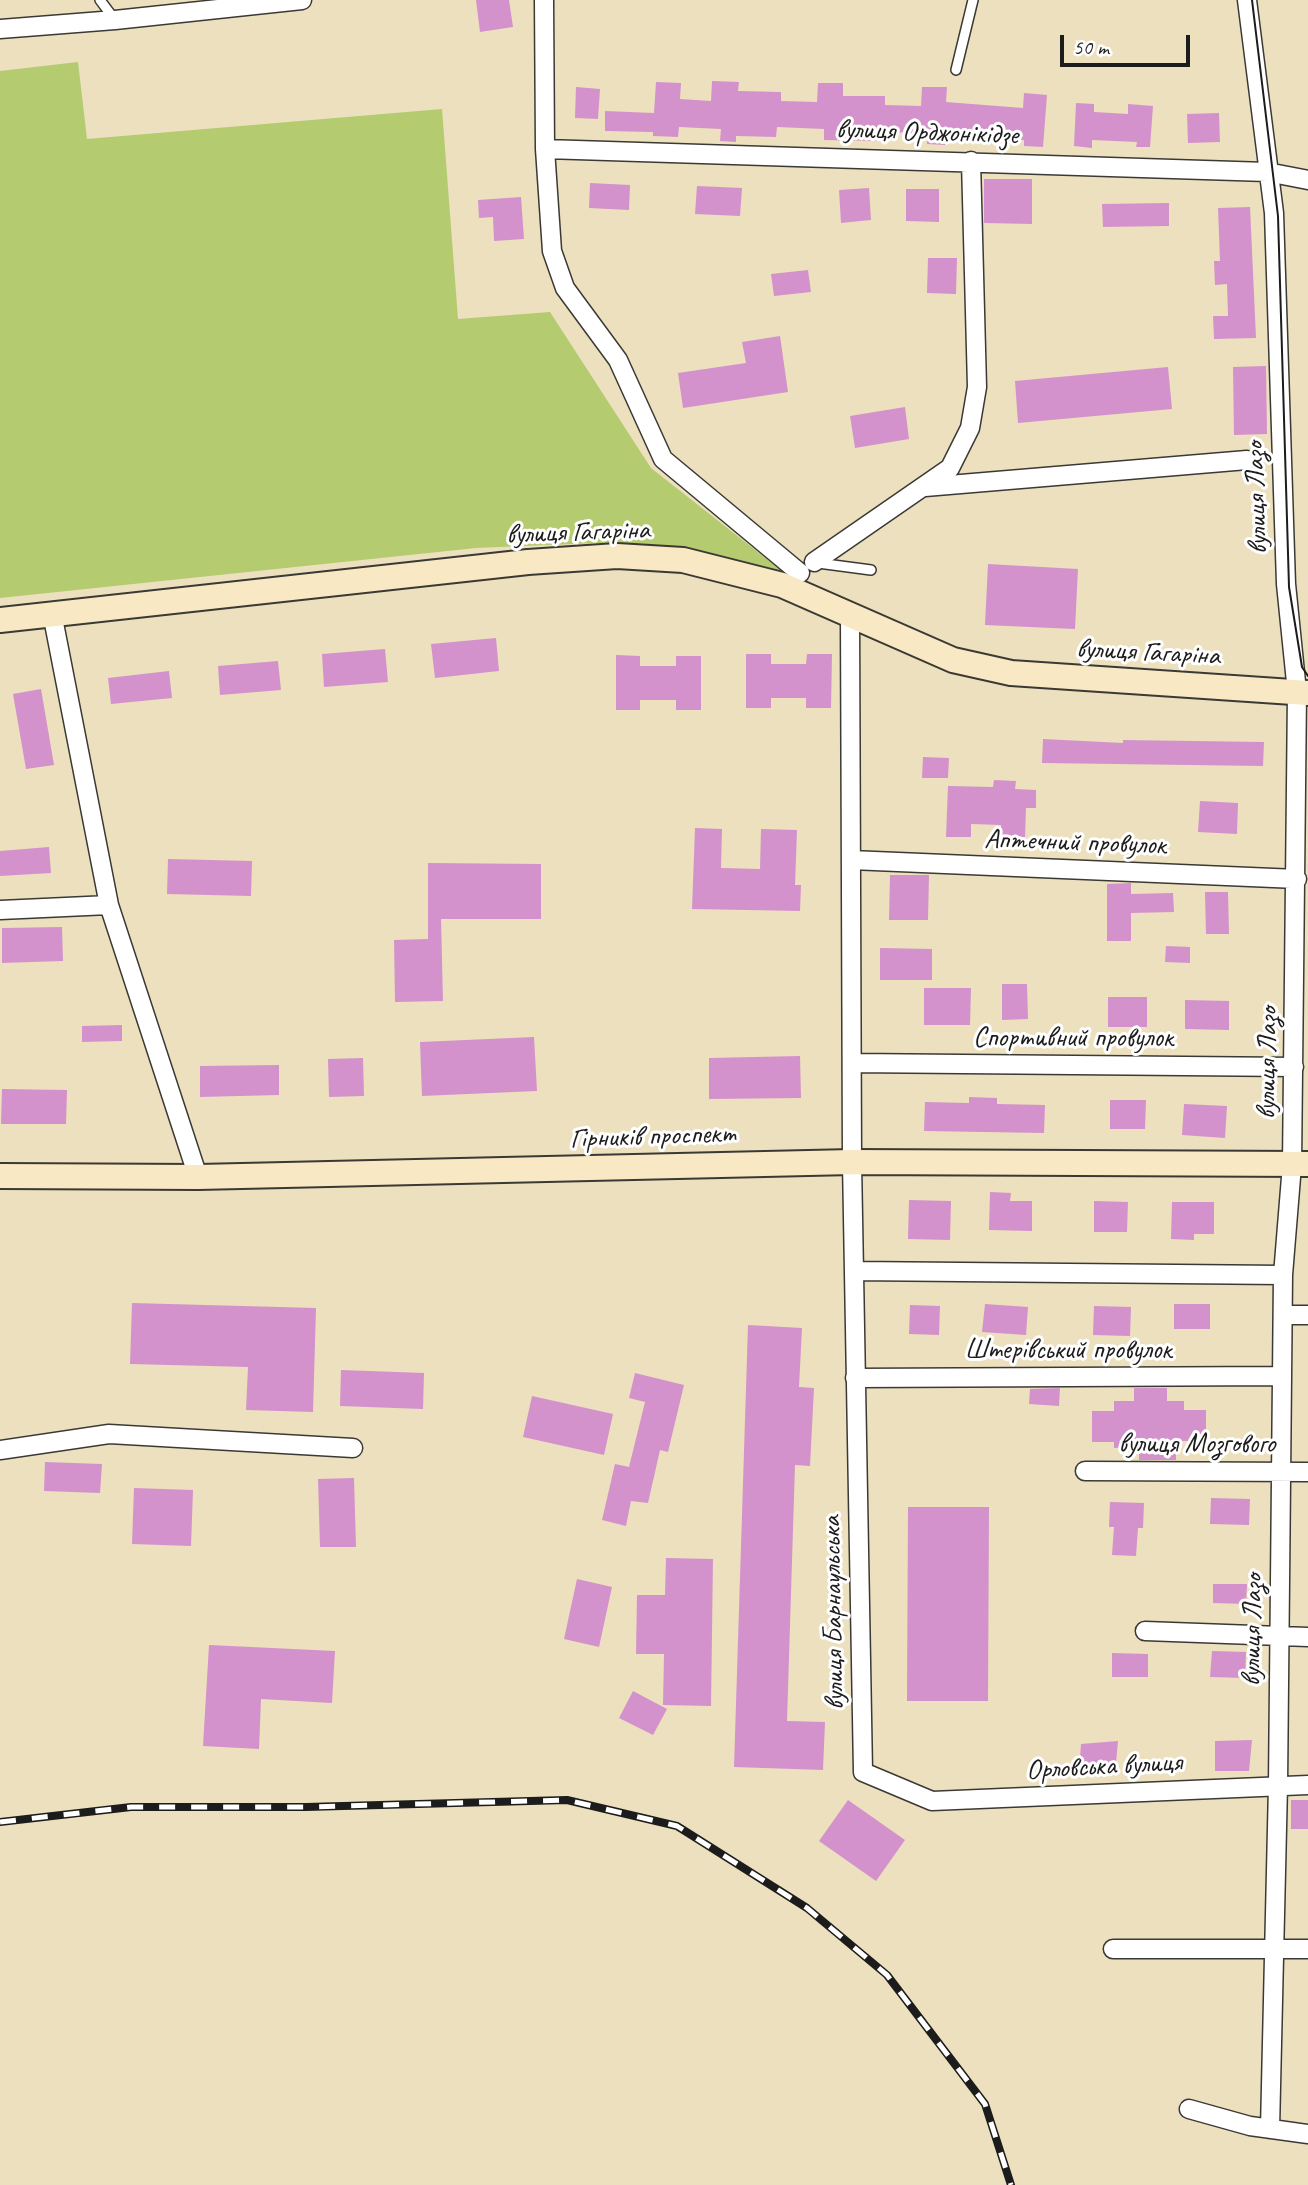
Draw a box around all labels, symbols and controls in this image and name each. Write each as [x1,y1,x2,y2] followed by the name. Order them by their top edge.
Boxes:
[1063,21,1192,65] scale bar
[1073,34,1109,60] text: 50 m
[835,113,1019,153] street label: вулиця Орджонікідзе
[1238,441,1276,555] street label: вулиця Лазо
[506,514,650,552] street label: вулиця Гагаріна
[1075,632,1221,674] street label: вулиця Гагаріна
[984,823,1166,863] street label: Аптечний провулок
[1250,1006,1286,1120] street label: вулиця Лазо
[973,1022,1173,1056] street label: Спортивний провулок
[570,1117,736,1157] street label: Гірників проспект
[964,1334,1172,1368] street label: Штерівський провулок
[1119,1428,1275,1462] street label: вулиця Мозгового
[816,1516,852,1710] street label: вулиця Барнаульська
[1235,1573,1271,1687] street label: вулиця Лазо
[1025,1746,1183,1788] street label: Орловська вулиця

